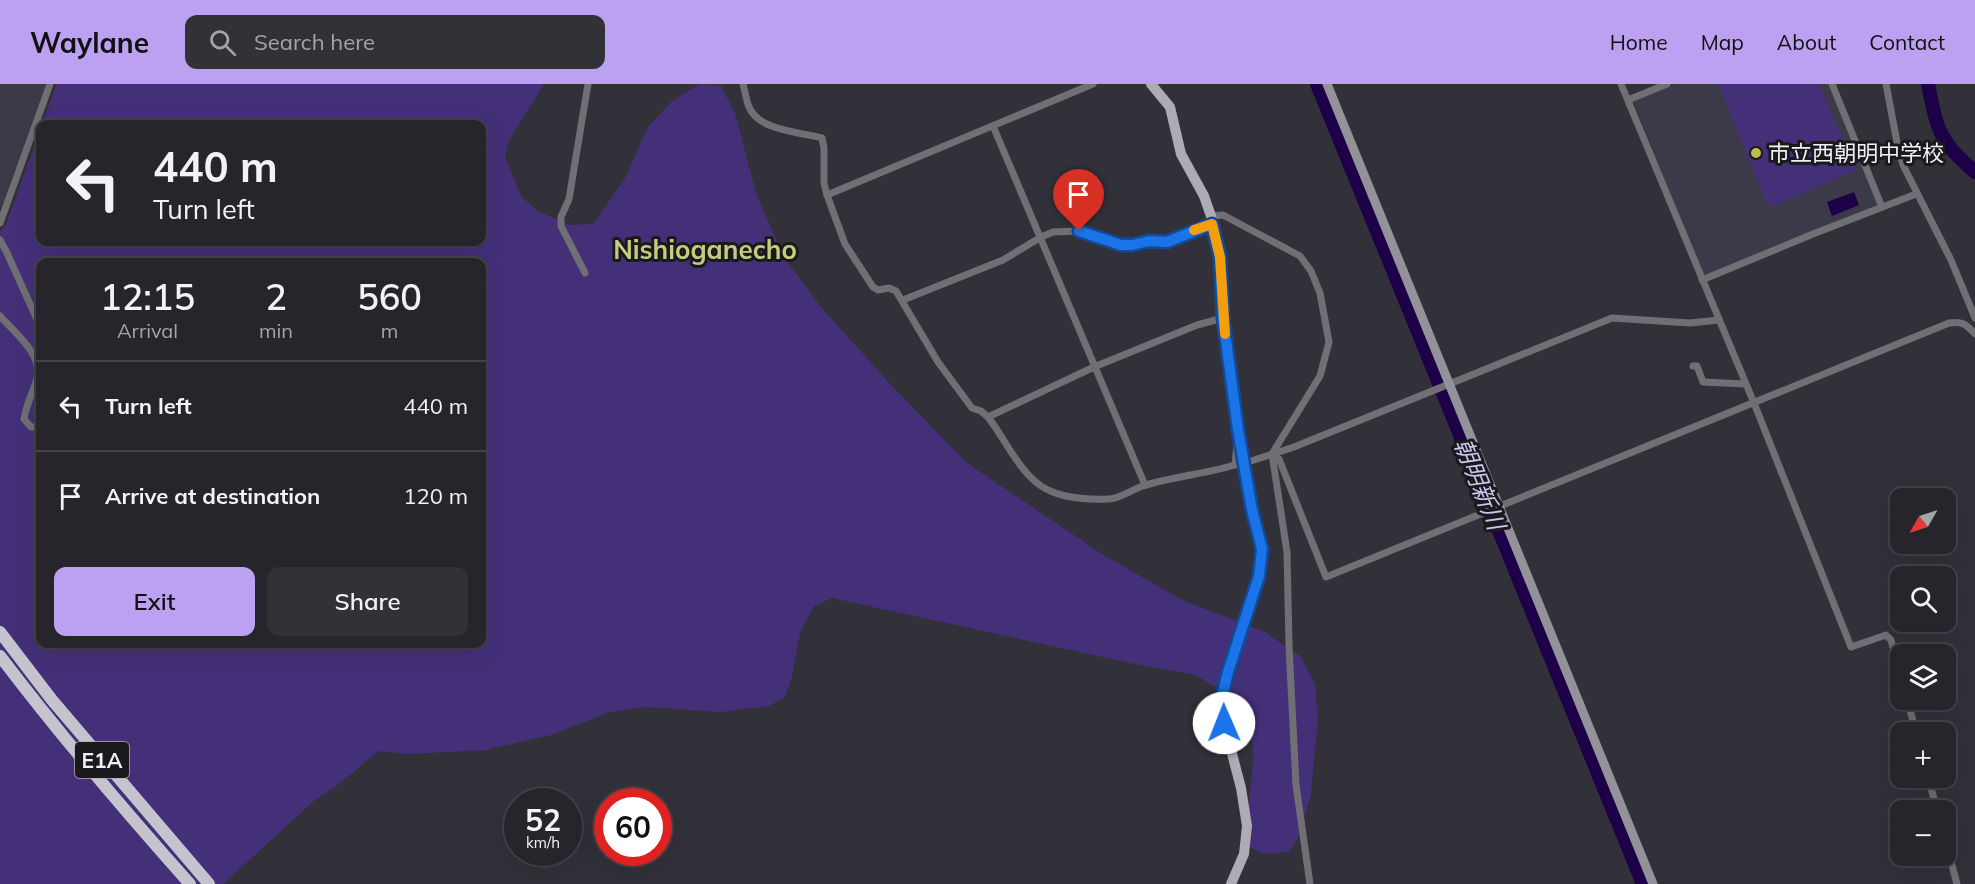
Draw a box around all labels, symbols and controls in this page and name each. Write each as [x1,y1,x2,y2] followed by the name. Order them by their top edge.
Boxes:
[185,15,605,69] search box
[30,25,149,60] text: Waylane
[206,26,239,59] icon: search
[254,28,375,56] text: Search here
[1610,29,1668,55] text: Home
[1701,29,1744,55] text: Map
[1777,29,1836,55] text: About
[1869,29,1945,55] text: Contact
[1768,139,1944,167] place label: 市立西朝明中学校
[153,140,278,193] text: 440 m
[54,144,132,222] icon: left
[1749,146,1763,160] marker: 市立西朝明中学校
[1053,169,1104,231] pin
[1062,178,1095,211] icon: arrive
[153,192,255,226] text: Turn left
[613,233,797,266] district label: Nishioganecho
[100,274,195,319] text: 12:15
[265,274,287,319] text: 2
[357,274,422,319] text: 560
[117,318,178,343] text: Arrival
[259,318,293,343] text: min
[381,318,398,343] text: m
[54,390,87,423] icon: left
[105,392,192,420] text: Turn left
[403,392,468,420] text: 440 m
[1448,434,1513,537] water label: 朝明新川
[54,480,87,513] icon: arrive
[105,482,320,510] text: Arrive at destination
[403,482,468,510] text: 120 m
[1890,488,1956,554] north arrow
[1890,488,1956,866] map controls
[1890,566,1956,632] button: search
[54,567,255,636] button: Exit
[267,567,468,636] button: Share
[1890,644,1956,710] button: layers
[1192,691,1256,755] position arrow
[1890,722,1956,788] button: +
[75,742,129,778] road number: E1A
[594,788,672,866] speed limit sign: 60
[1890,800,1956,866] button: −
[525,801,561,839] text: 52
[526,833,560,852] text: km/h

